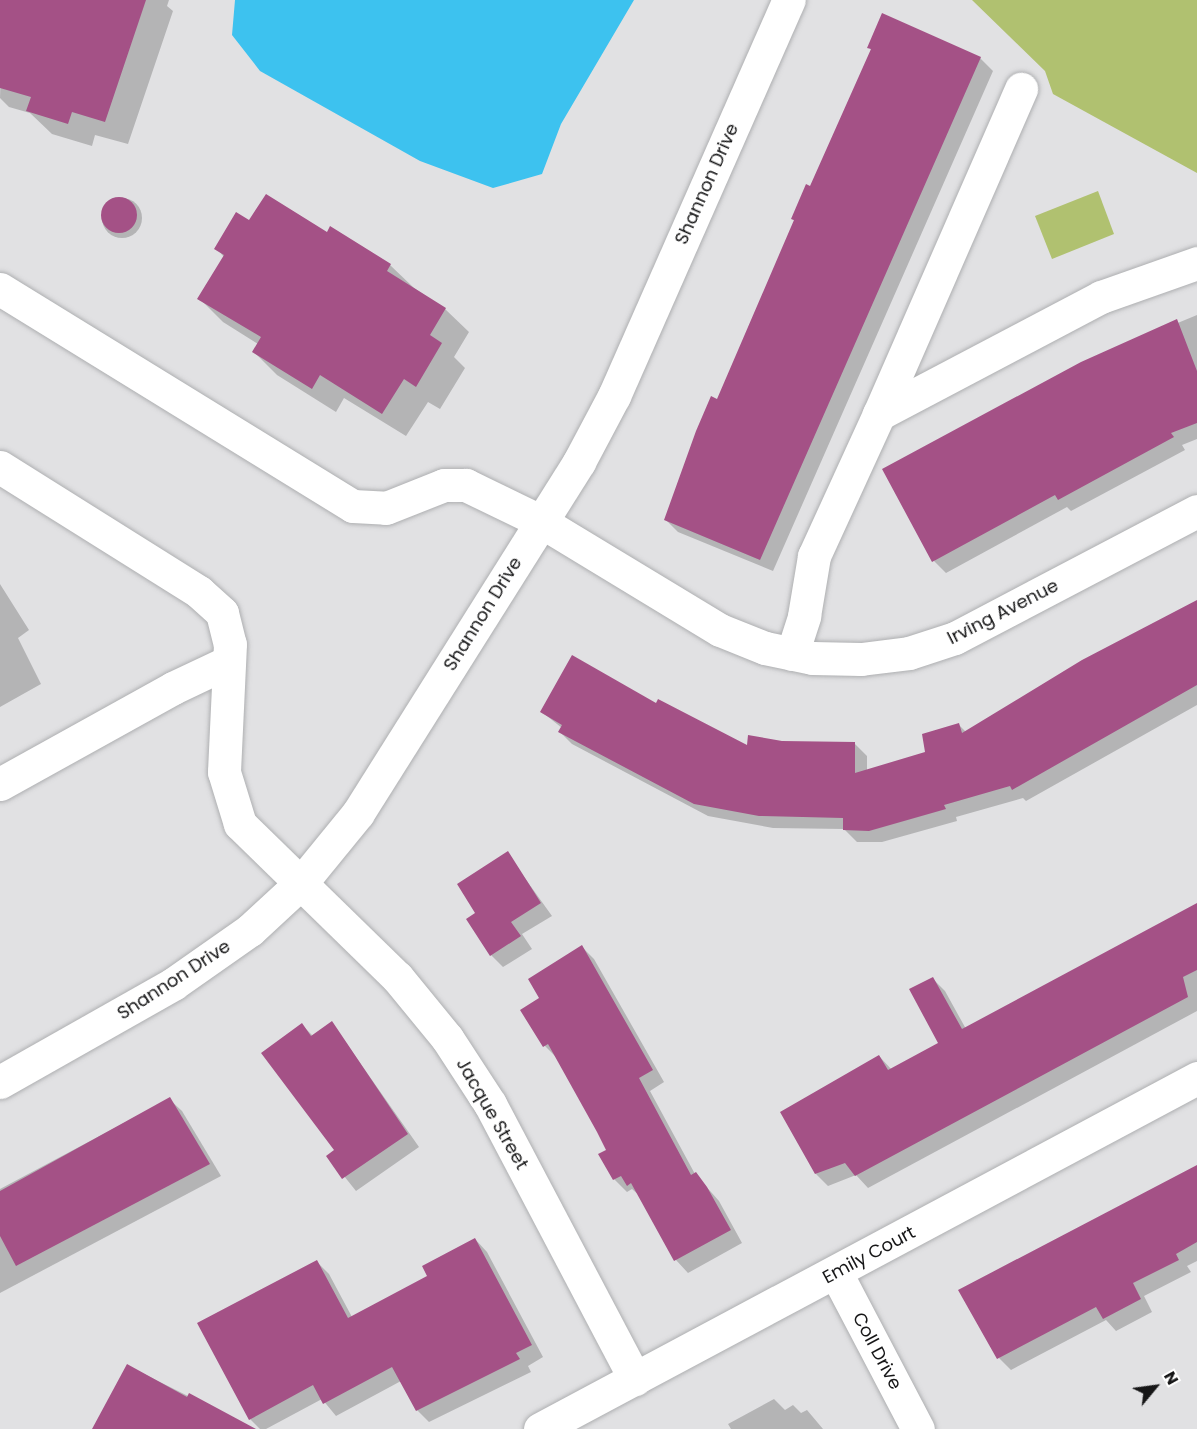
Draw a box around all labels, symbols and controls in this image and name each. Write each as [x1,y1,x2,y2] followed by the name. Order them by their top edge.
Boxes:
[671,120,743,248] street label: Shannon Drive
[439,553,527,675] street label: Shannon Drive
[944,575,1062,649] street label: Irving Avenue
[113,935,235,1025] street label: Shannon Drive
[451,1054,533,1174] street label: Jacque Street
[819,1222,919,1288] street label: Emily Court
[848,1309,906,1393] street label: Coll Drive
[1125,1357,1185,1417] north arrow
[1158,1367,1184,1389] text: N

